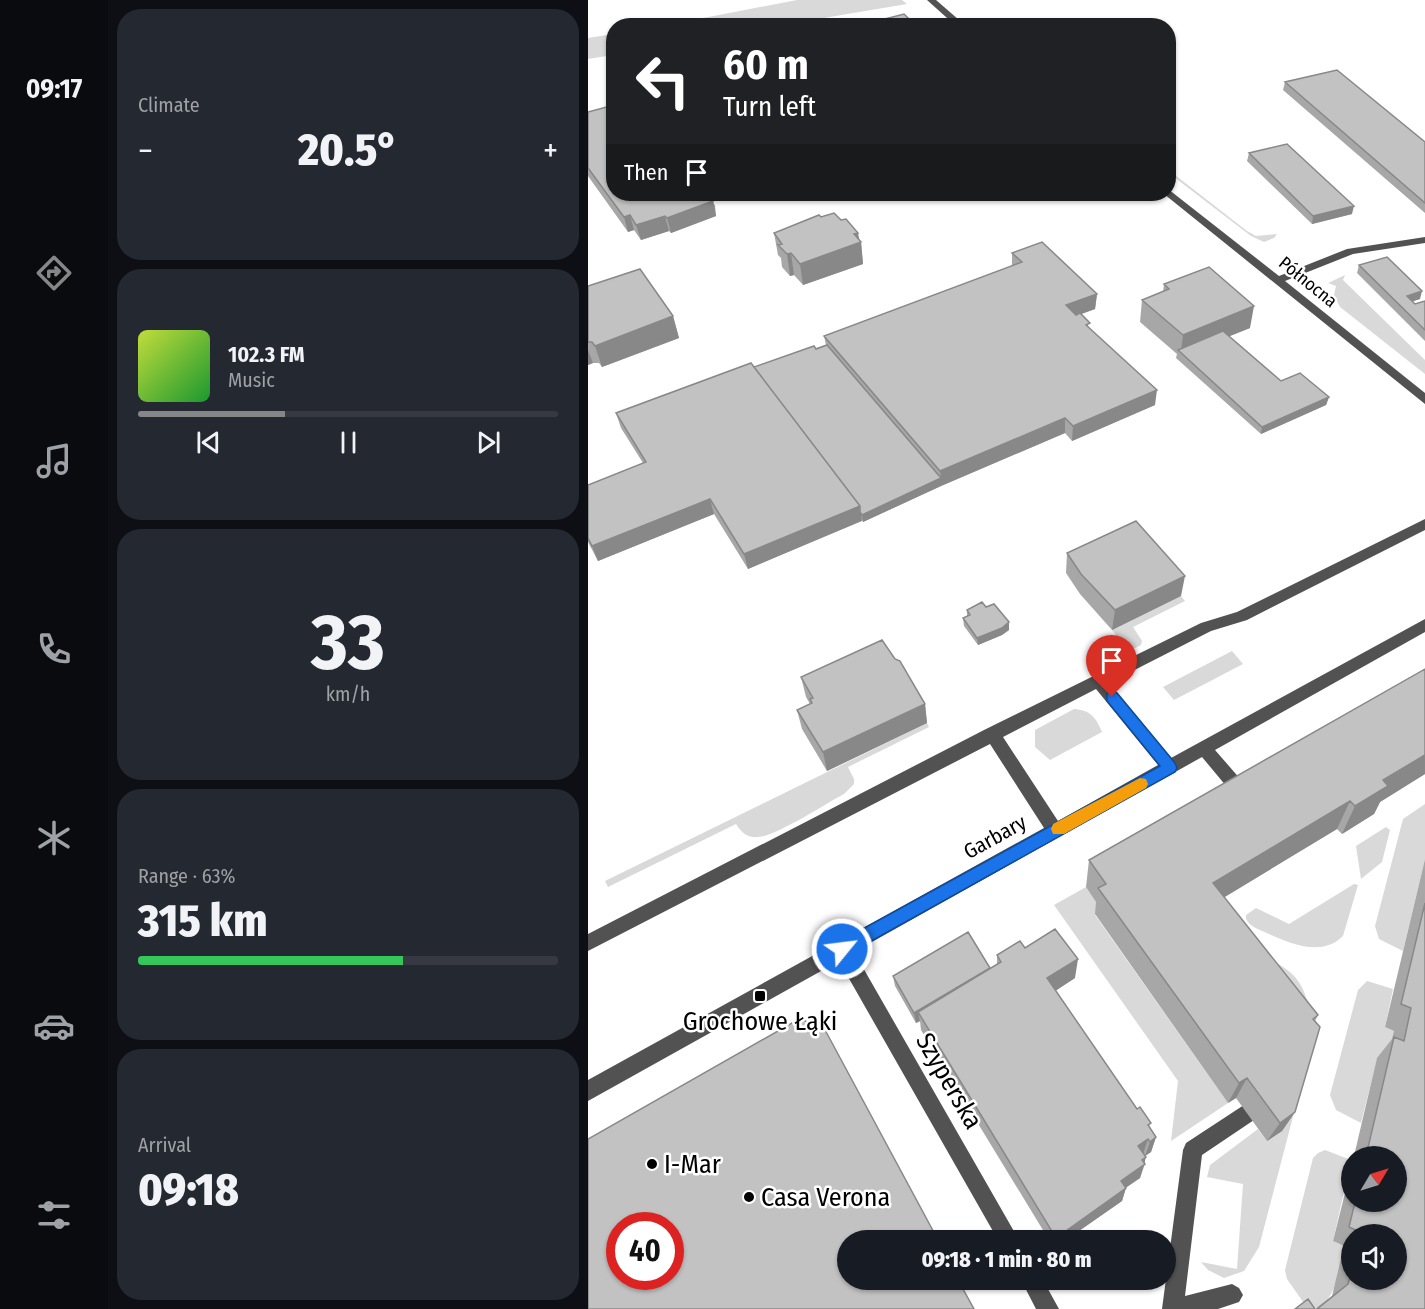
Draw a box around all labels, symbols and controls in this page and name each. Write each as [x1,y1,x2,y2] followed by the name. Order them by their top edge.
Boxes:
[723,40,809,90] text: 60 m
[624,42,702,120] icon: left
[26,73,82,105] text: 09:17
[723,91,816,123] text: Turn left
[138,93,200,117] text: Climate
[298,123,398,177] text: 20.5°
[138,131,153,171] text: −
[543,131,558,171] text: +
[680,156,713,189] icon: arrive
[624,159,668,186] text: Then
[33,252,75,294] icon: directions
[1274,252,1342,312] street label: Północna
[228,341,305,368] text: 102.3 FM
[228,368,275,392] text: Music
[192,426,225,459] icon: previous
[332,426,365,459] icon: pause
[472,426,505,459] icon: next
[33,440,75,482] icon: music
[311,596,385,690] text: 33
[33,628,75,670] icon: phone
[1086,635,1137,697] pin
[1095,644,1128,677] icon: arrive
[326,682,370,706] text: km/h
[959,809,1031,865] street label: Garbary
[33,817,75,859] icon: climate
[138,864,235,888] text: Range · 63%
[138,894,268,948] text: 315 km
[810,917,874,981] position arrow
[753,989,767,1003] marker: Grochowe Łąki
[33,1005,75,1047] icon: car
[683,1006,837,1037] place label: Grochowe Łąki
[909,1028,989,1134] street label: Szyperska
[138,1133,191,1157] text: Arrival
[1341,1146,1407,1212] north arrow
[1341,1146,1407,1290] map controls
[664,1149,721,1180] place label: I-Mar
[645,1157,659,1171] marker: I-Mar
[138,1163,239,1217] text: 09:18
[761,1182,890,1213] place label: Casa Verona
[742,1190,756,1204] marker: Casa Verona
[33,1194,75,1236] icon: filters
[606,1212,684,1290] speed limit sign: 40
[1341,1224,1407,1290] button: sound
[921,1246,1092,1273] text: 09:18 · 1 min · 80 m

